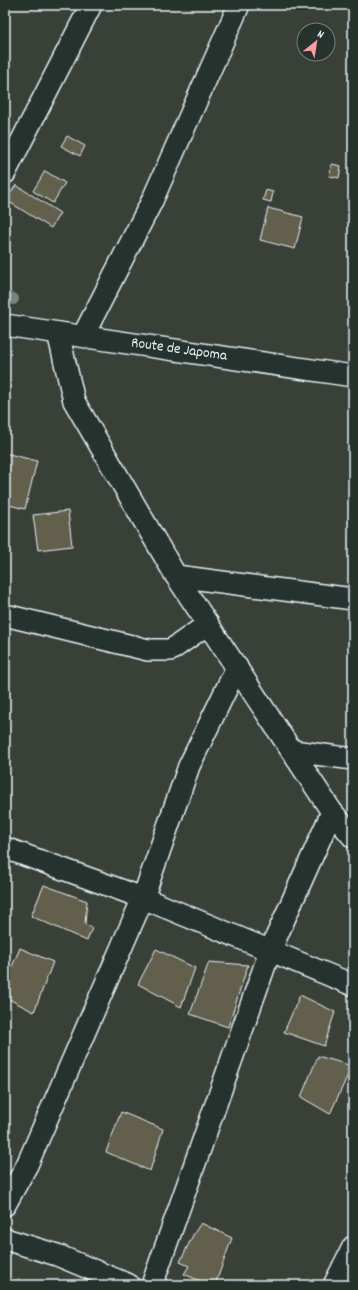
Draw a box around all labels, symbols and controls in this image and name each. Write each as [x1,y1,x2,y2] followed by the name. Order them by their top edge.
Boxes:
[296,22,336,62] north arrow
[314,27,327,44] text: N
[130,332,229,368] street label: Route de Japoma

